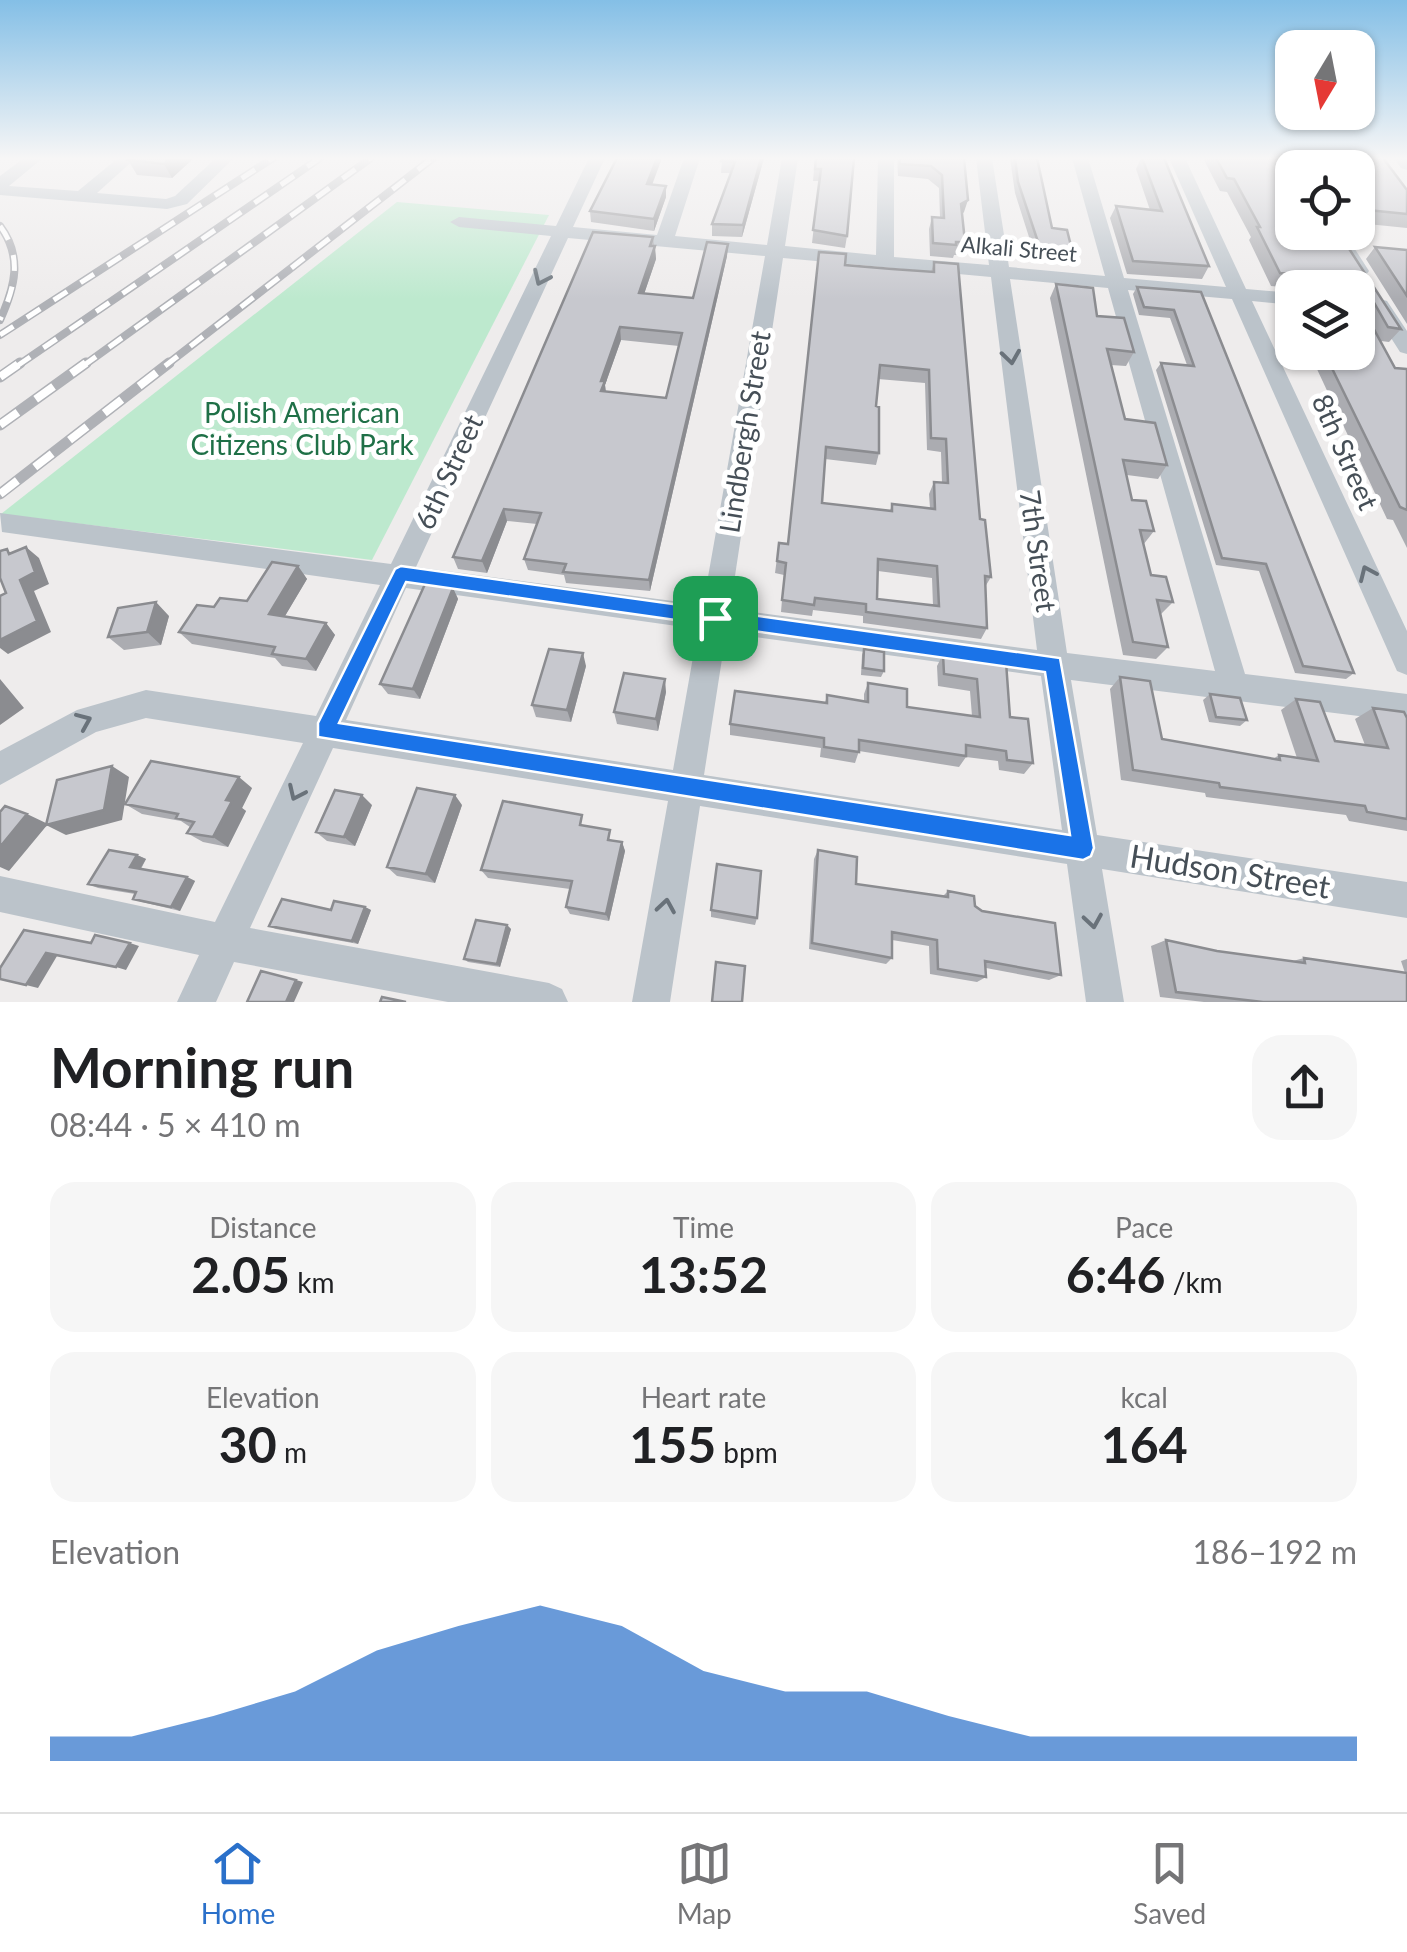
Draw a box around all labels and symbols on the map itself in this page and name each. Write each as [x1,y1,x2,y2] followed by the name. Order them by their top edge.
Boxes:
[1275,30,1375,130] north arrow
[960,230,1078,267] street label: Alkali Street
[533,268,553,286] one-way arrow
[711,329,777,535] street label: Lindbergh Street
[1000,348,1021,365] one-way arrow
[1305,389,1386,515] street label: 8th Street
[190,395,414,461] park label: Polish American Citizens Club Park
[407,409,489,534] street label: 6th Street
[1014,488,1064,614] street label: 7th Street
[1359,565,1379,583] one-way arrow
[673,576,758,661] pin
[74,712,92,732] one-way arrow
[288,783,308,801] one-way arrow
[1127,835,1334,906] street label: Hudson Street
[655,897,676,914] one-way arrow
[1081,913,1102,929] one-way arrow

